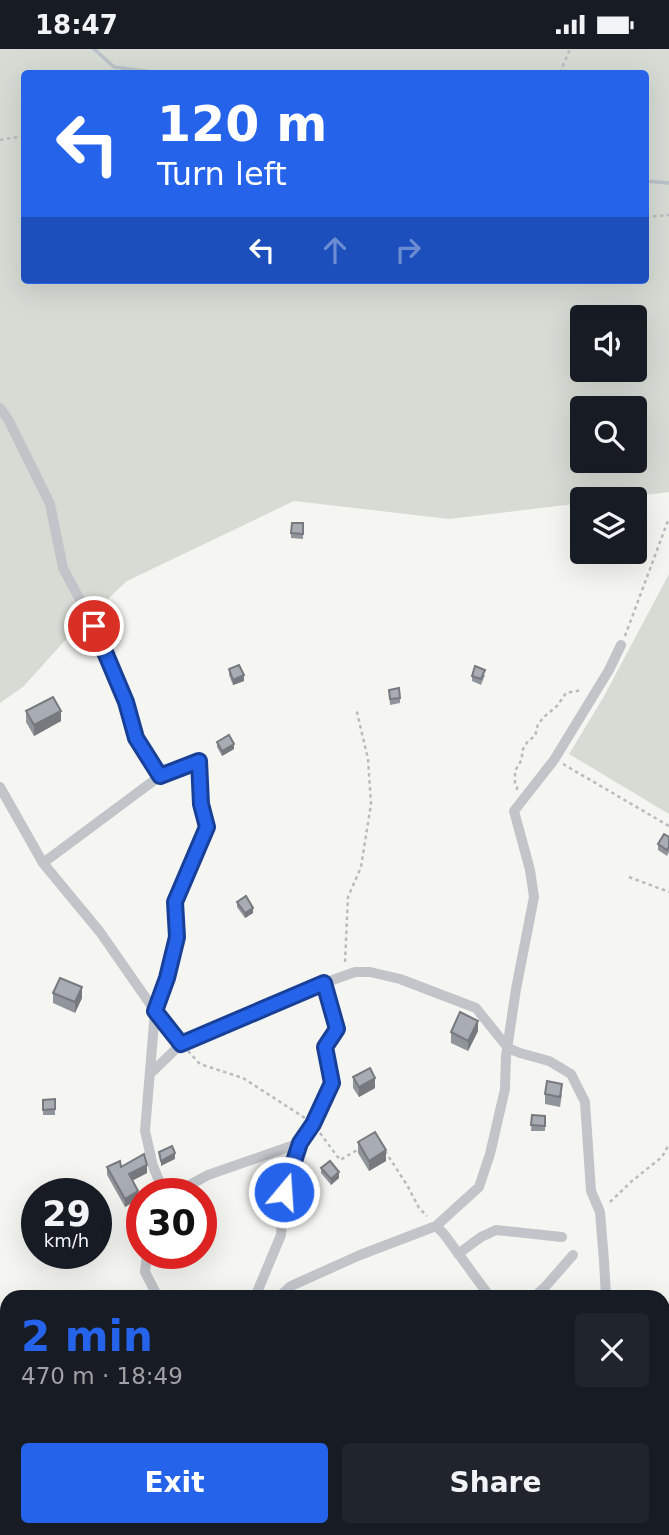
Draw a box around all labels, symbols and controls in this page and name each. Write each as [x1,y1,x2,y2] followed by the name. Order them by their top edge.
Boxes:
[35,10,118,40] text: 18:47
[157,96,327,153] text: 120 m
[42,98,133,189] icon: left
[157,155,287,193] text: Turn left
[243,231,281,269] icon: left
[316,231,354,269] icon: ahead
[389,231,427,269] icon: right
[570,305,647,564] map controls
[570,305,647,382] button: sound
[570,396,647,473] button: search
[570,487,647,564] button: layers
[64,596,124,656] pin
[75,607,113,645] icon: arrive
[247,1155,321,1229] position arrow
[126,1178,217,1269] speed limit sign: 30
[42,1194,91,1234] text: 29
[44,1230,89,1251] text: km/h
[21,1312,153,1361] text: 2 min
[575,1313,649,1387] button: close
[21,1363,183,1389] text: 470 m · 18:49
[21,1443,328,1523] button: Exit
[342,1443,649,1523] button: Share

